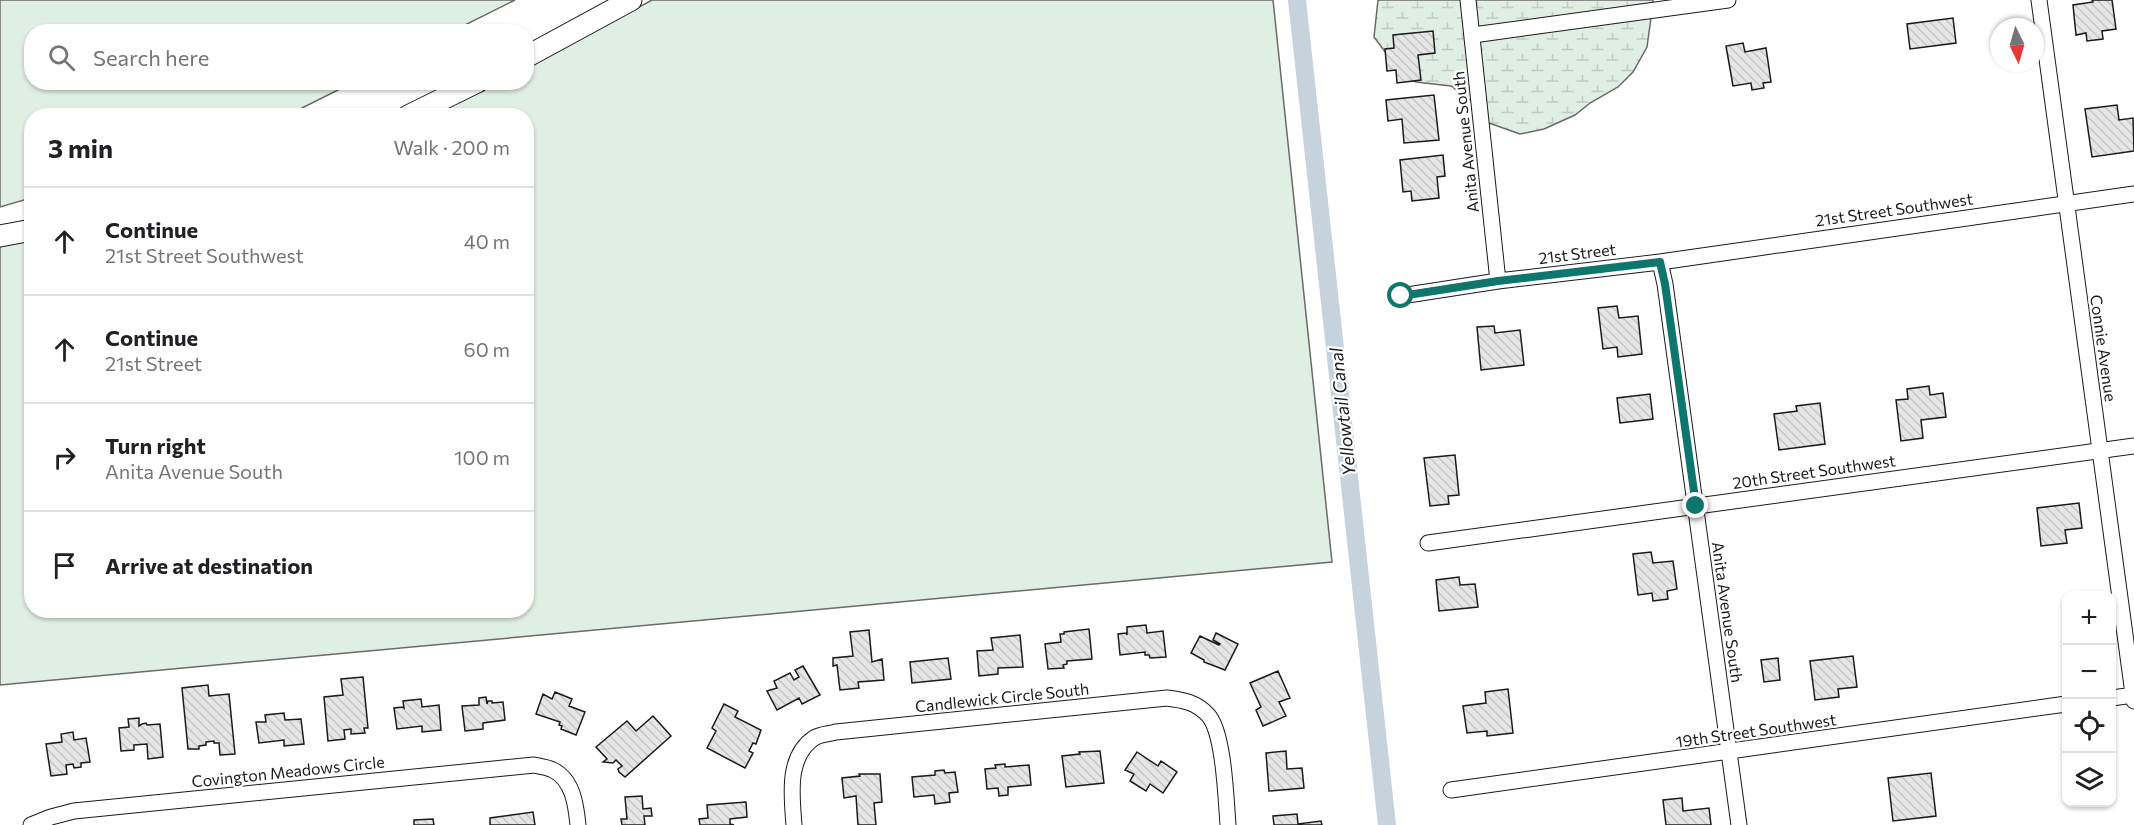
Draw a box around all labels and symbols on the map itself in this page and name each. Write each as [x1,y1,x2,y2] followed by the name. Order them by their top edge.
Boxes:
[1990,18,2044,72] north arrow
[1448,70,1482,214] street label: Anita Avenue South
[1814,188,1975,229] street label: 21st Street Southwest
[1537,239,1617,267] street label: 21st Street
[1387,282,1413,308] route start
[2087,293,2121,403] street label: Connie Avenue
[1324,346,1360,477] water label: Yellowtail Canal
[1731,450,1897,492] street label: 20th Street Southwest
[1682,492,1708,518] route end
[1709,540,1747,684] street label: Anita Avenue South
[914,678,1090,716] street label: Candlewick Circle South
[1675,709,1838,751] street label: 19th Street Southwest
[191,751,385,791] street label: Covington Meadows Circle

